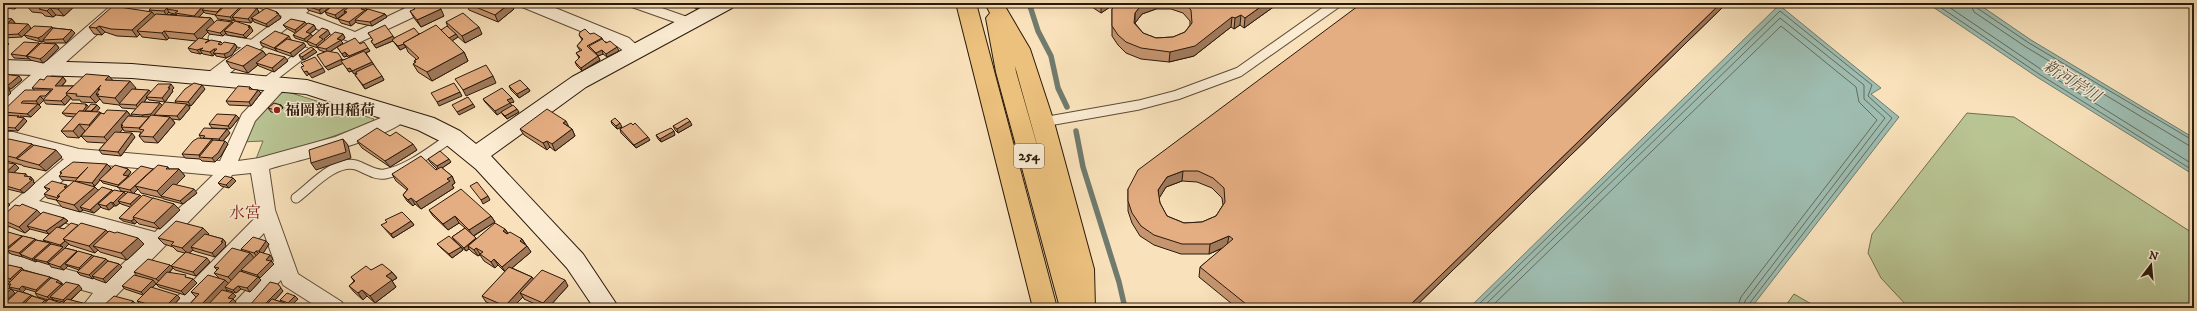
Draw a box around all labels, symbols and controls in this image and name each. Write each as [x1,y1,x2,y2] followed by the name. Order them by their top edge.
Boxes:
[2040,56,2106,107] water label: 新河岸川
[285,101,375,120] place label: 福岡新田稲荷
[272,105,282,115] marker: 福岡新田稲荷
[1014,144,1044,168] road number: 254
[229,203,261,223] district label: 水宮
[2131,245,2171,285] north arrow
[2147,248,2160,264] text: N

